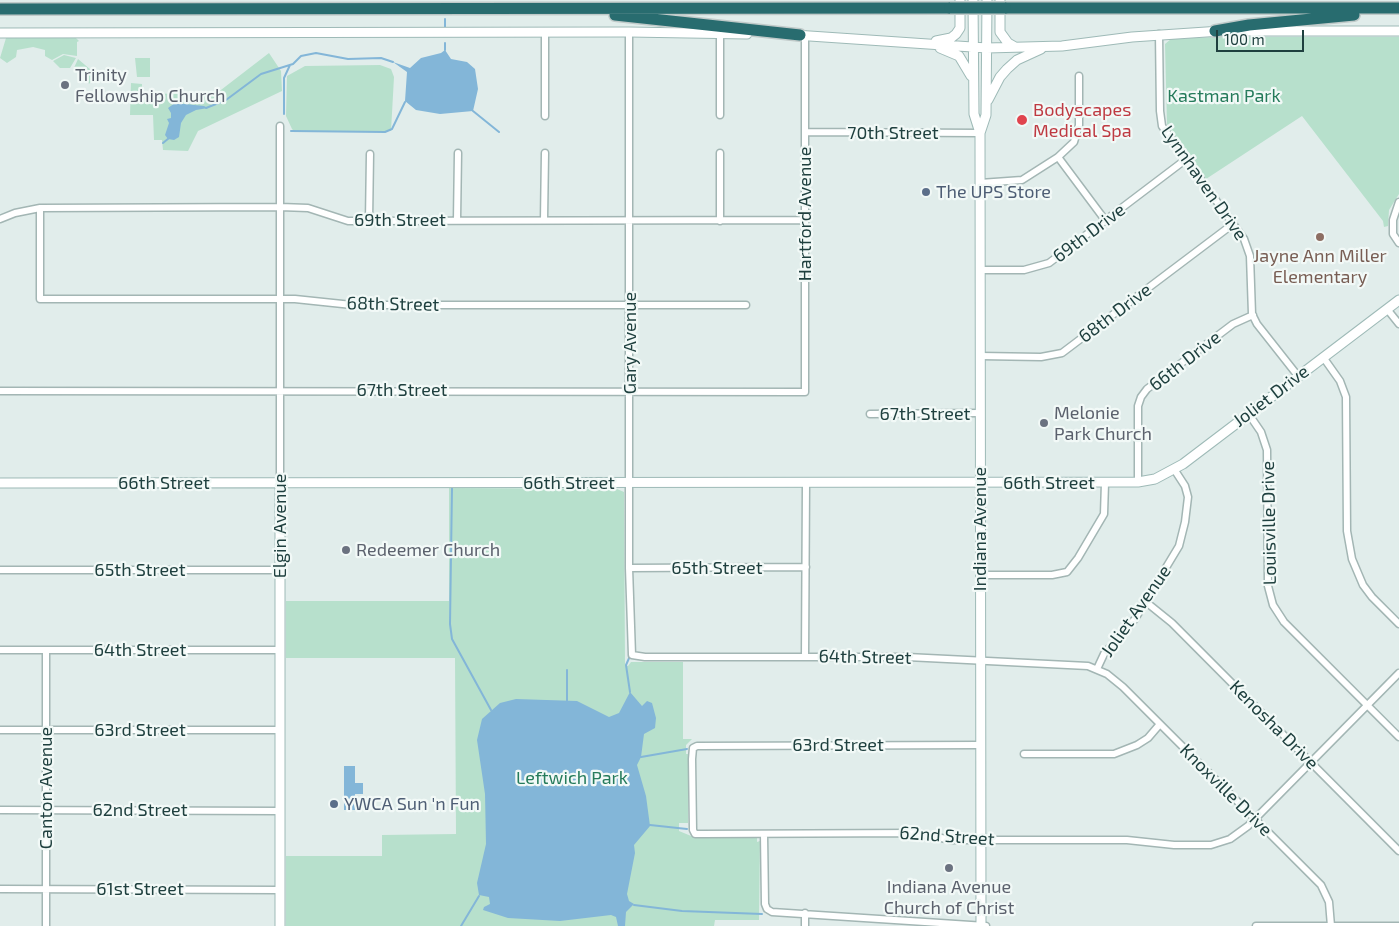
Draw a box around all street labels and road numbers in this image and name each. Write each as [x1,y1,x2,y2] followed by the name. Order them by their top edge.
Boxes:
[1156,121,1252,245] street label: Lynnhaven Drive
[847,122,939,144] street label: 70th Street
[794,147,816,281] street label: Hartford Avenue
[1049,199,1129,267] street label: 69th Drive
[354,209,446,231] street label: 69th Street
[1074,279,1156,347] street label: 68th Drive
[347,292,439,316] street label: 68th Street
[619,292,641,394] street label: Gary Avenue
[1145,326,1225,396] street label: 66th Drive
[1229,360,1313,432] street label: Joliet Drive
[357,379,447,401] street label: 67th Street
[880,403,970,425] street label: 67th Street
[1257,461,1281,585] street label: Louisville Drive
[969,467,991,591] street label: Indiana Avenue
[118,472,210,494] street label: 66th Street
[523,472,615,494] street label: 66th Street
[1003,472,1095,494] street label: 66th Street
[269,474,291,578] street label: Elgin Avenue
[671,557,763,579] street label: 65th Street
[94,559,186,581] street label: 65th Street
[1096,561,1176,661] street label: Joliet Avenue
[94,639,186,661] street label: 64th Street
[818,645,912,669] street label: 64th Street
[1225,676,1323,774] street label: Kenosha Drive
[94,719,186,741] street label: 63rd Street
[35,727,57,849] street label: Canton Avenue
[792,734,884,756] street label: 63rd Street
[1175,739,1277,841] street label: Knoxville Drive
[92,799,188,821] street label: 62nd Street
[899,822,995,850] street label: 62nd Street
[96,878,184,900] street label: 61st Street

